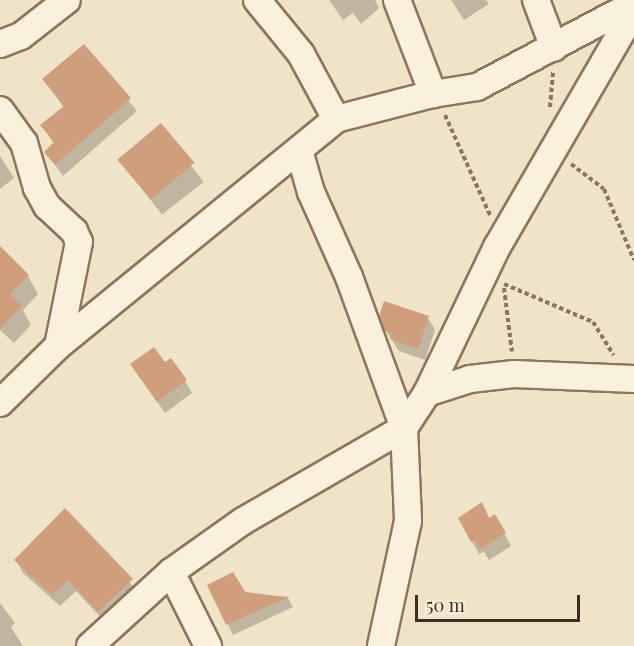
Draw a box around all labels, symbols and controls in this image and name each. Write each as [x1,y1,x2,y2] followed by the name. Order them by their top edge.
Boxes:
[418,583,583,621] scale bar
[426,593,465,617] text: 50 m

